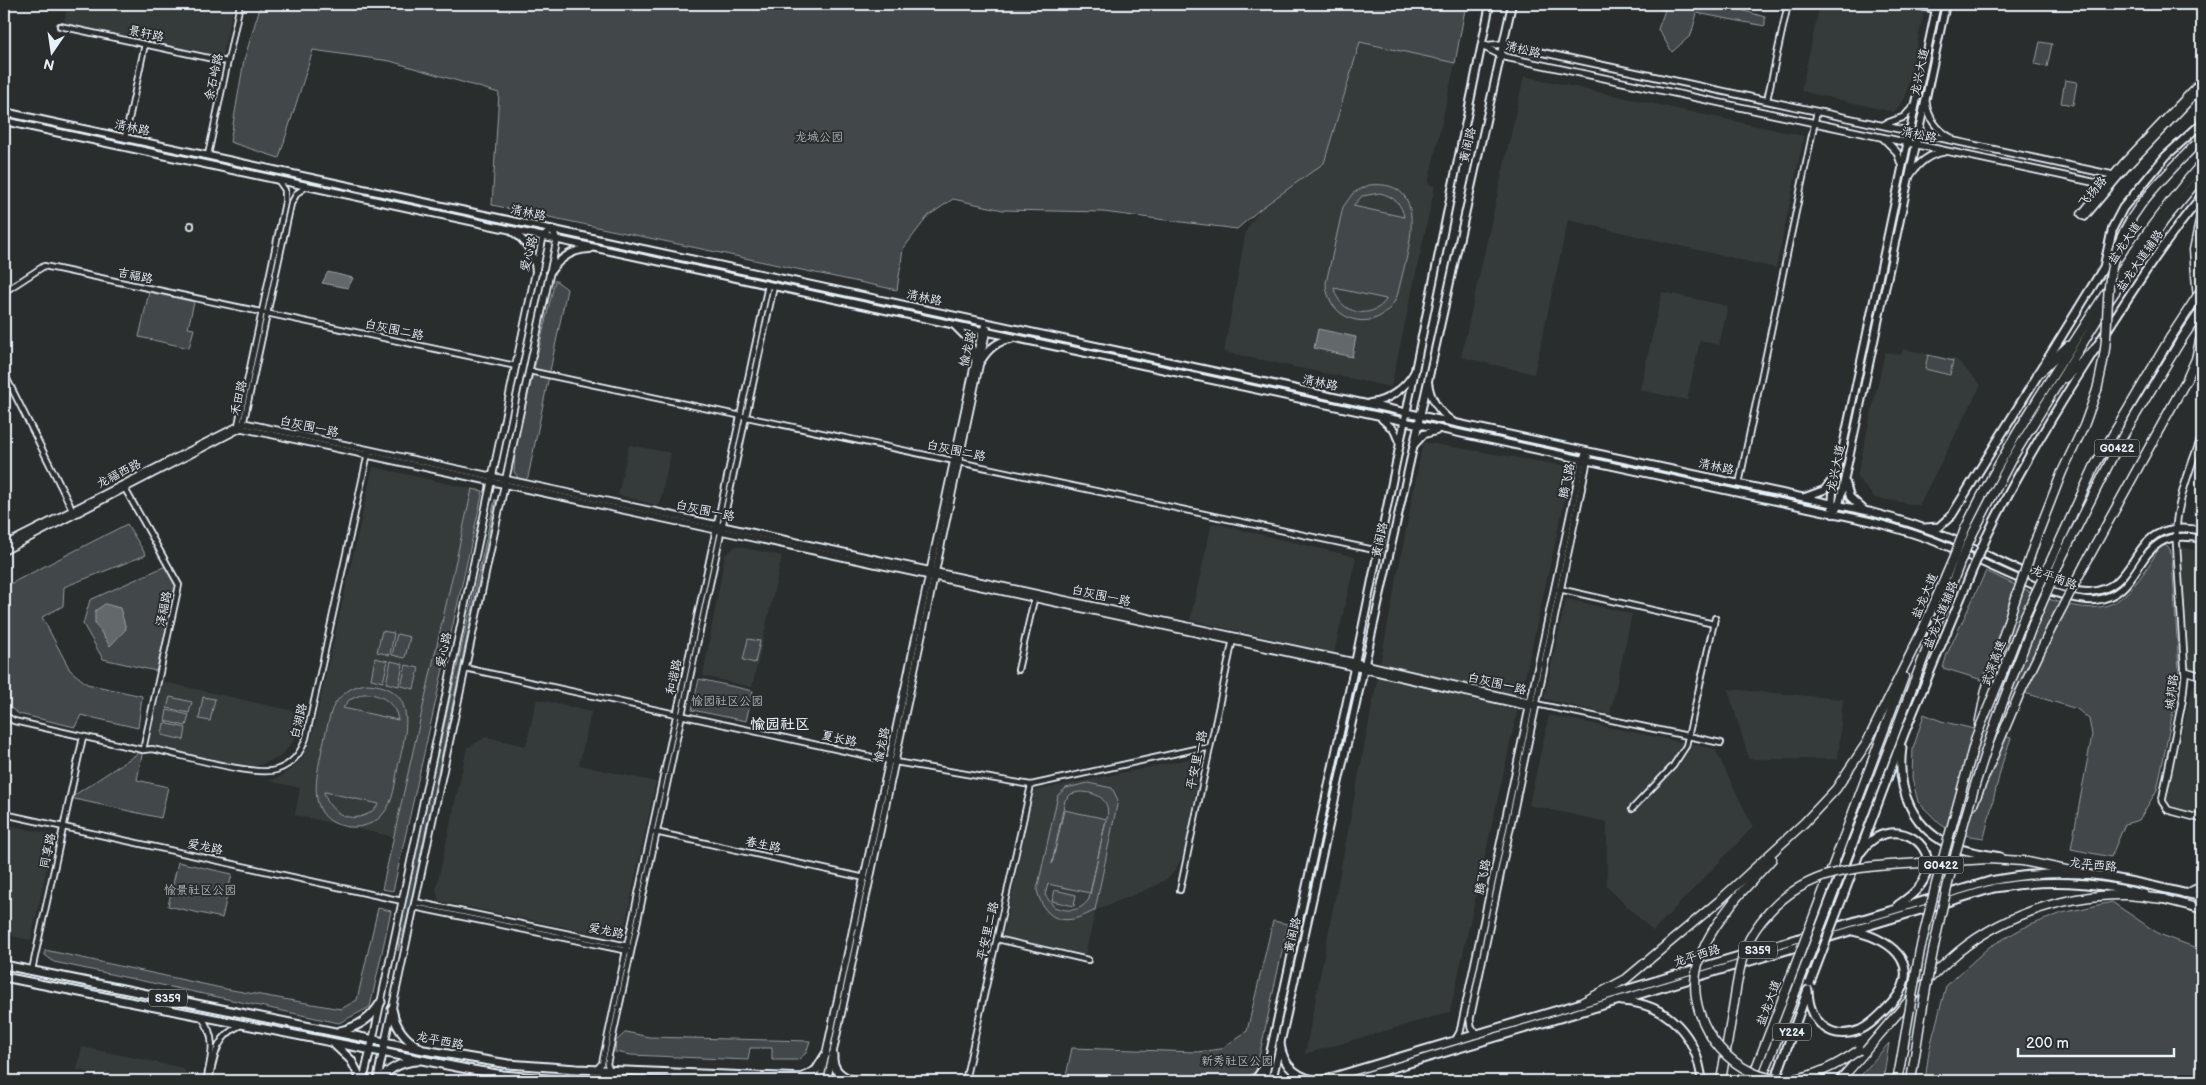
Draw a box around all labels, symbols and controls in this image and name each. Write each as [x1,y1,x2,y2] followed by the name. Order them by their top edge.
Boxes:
[127,23,165,45] street label: 景轩路
[28,28,78,78] north arrow
[1504,39,1542,61] street label: 清松路
[1908,47,1932,97] street label: 龙兴大道
[202,52,226,102] street label: 余石岭路
[42,55,56,74] text: N
[113,117,151,139] street label: 清林路
[1900,124,1938,146] street label: 清松路
[1457,126,1479,164] street label: 黄阁路
[795,130,843,145] park label: 龙城公园
[2076,173,2110,211] street label: 飞扬路
[509,202,547,224] street label: 清林路
[2105,219,2145,267] street label: 盐龙大道
[2113,227,2167,295] street label: 盐龙大道辅路
[517,235,541,273] street label: 爱心路
[116,265,154,287] street label: 吉福路
[905,287,943,309] street label: 清林路
[363,316,425,344] street label: 白灰围二路
[957,330,979,368] street label: 愉龙路
[1301,372,1339,394] street label: 清林路
[228,379,250,417] street label: 禾田路
[278,413,340,441] street label: 白灰围一路
[925,437,987,465] street label: 白灰围二路
[2094,439,2140,456] road number: G0422
[1824,443,1848,493] street label: 龙兴大道
[94,456,144,492] street label: 龙福西路
[1697,456,1735,478] street label: 清林路
[1556,462,1578,500] street label: 腾飞路
[674,497,736,525] street label: 白灰围一路
[1369,521,1391,559] street label: 黄阁路
[2029,563,2079,593] street label: 龙平南路
[1909,571,1941,621] street label: 盐龙大道
[1921,579,1961,651] street label: 盐龙大道辅路
[1070,582,1132,610] street label: 白灰围一路
[153,590,175,628] street label: 泽福路
[433,631,455,669] street label: 爱心路
[1978,638,2010,688] street label: 武深高速
[663,658,685,696] street label: 和谐路
[1466,670,1528,698] street label: 白灰围一路
[2162,673,2182,711] street label: 城邦路
[691,694,763,709] park label: 愉园社区公园
[287,702,311,740] street label: 白湖路
[750,715,810,734] district label: 愉园社区
[871,726,893,764] street label: 愉龙路
[820,728,858,750] street label: 夏长路
[1183,729,1211,791] street label: 平安里一路
[37,832,59,870] street label: 同享路
[744,834,782,856] street label: 春生路
[186,836,224,858] street label: 爱龙路
[2068,855,2118,875] street label: 龙平西路
[1918,856,1964,874] road number: G0422
[1472,858,1494,896] street label: 腾飞路
[164,883,236,898] park label: 愉景社区公园
[974,900,1002,962] street label: 平安里二路
[1282,916,1304,954] street label: 黄阁路
[587,920,625,942] street label: 爱龙路
[1672,942,1722,970] street label: 龙平西路
[1739,942,1777,958] road number: S359
[1753,978,1785,1028] street label: 盐龙大道
[149,990,187,1006] road number: S359
[1773,1024,1811,1040] road number: Y224
[2018,1025,2175,1057] scale bar
[415,1029,465,1053] street label: 龙平西路
[2026,1034,2069,1053] text: 200 m
[1201,1054,1273,1069] park label: 新秀社区公园

